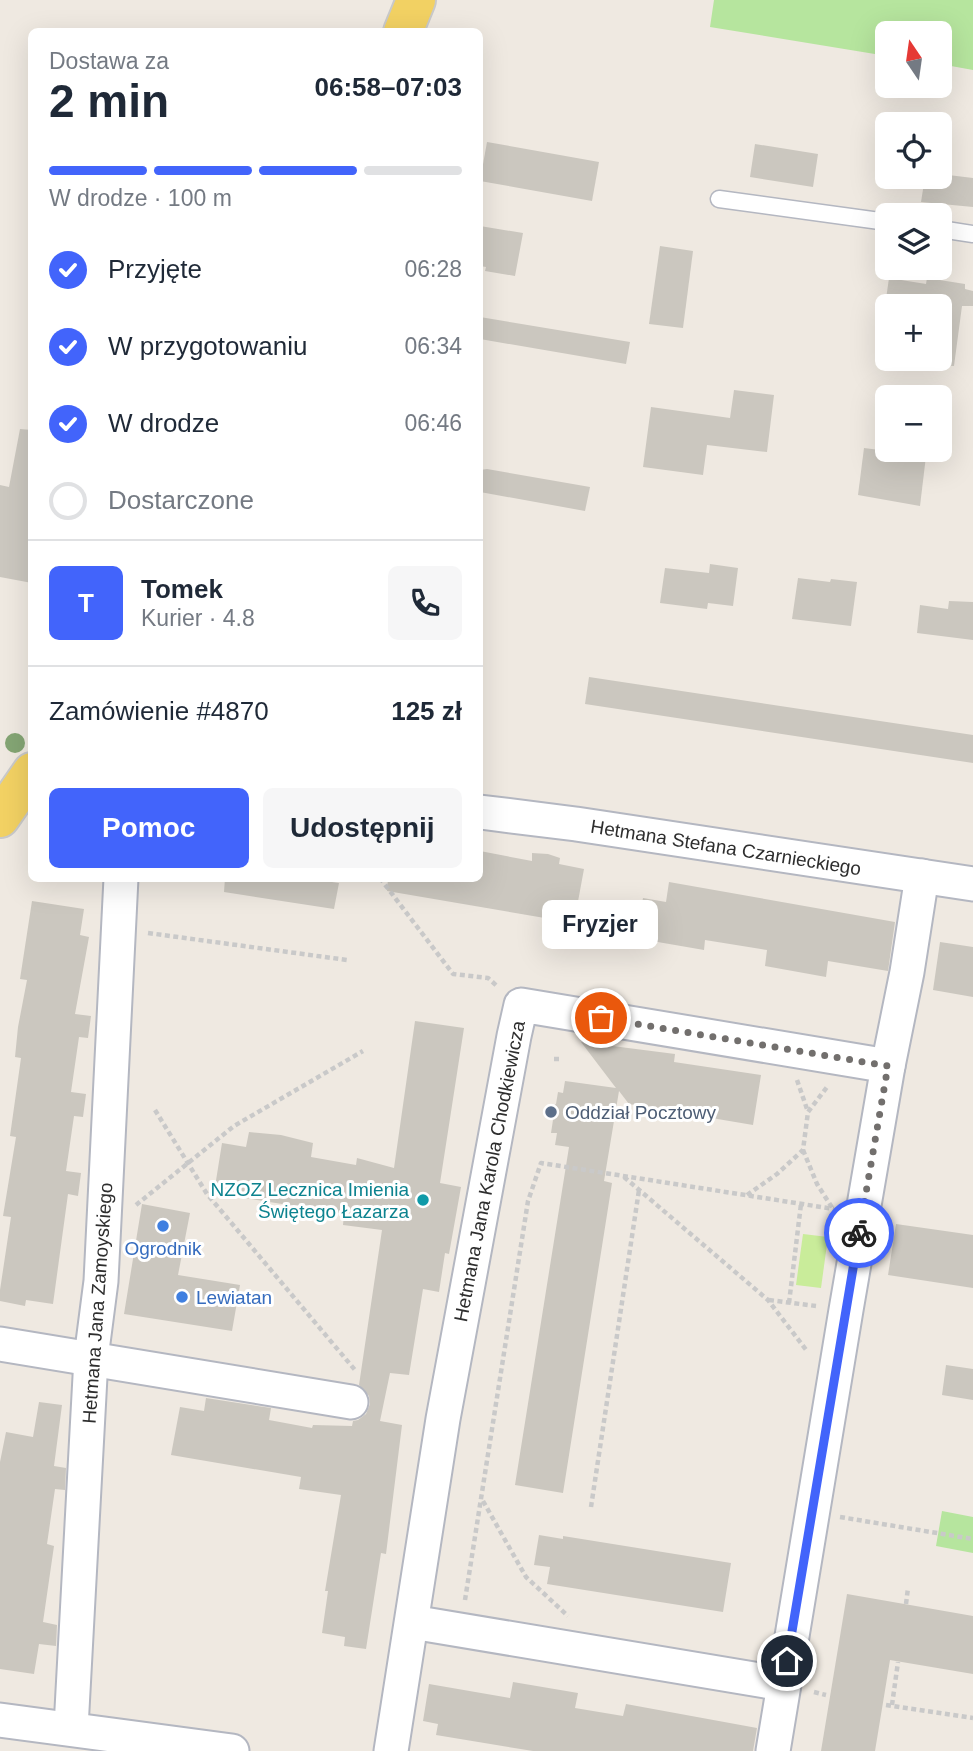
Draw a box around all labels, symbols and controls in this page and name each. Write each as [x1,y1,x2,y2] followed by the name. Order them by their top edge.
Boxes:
[875,21,952,98] north arrow
[875,21,952,462] map controls
[49,48,169,74] text: Dostawa za
[315,72,462,102] text: 06:58–07:03
[49,75,169,127] text: 2 min
[875,112,952,189] button: locate
[49,185,232,211] text: W drodze · 100 m
[875,203,952,280] button: layers
[49,251,87,289] icon: check
[108,254,202,284] text: Przyjęte
[404,256,462,282] text: 06:28
[875,294,952,371] button: +
[49,328,87,366] icon: check
[108,331,307,361] text: W przygotowaniu
[404,333,462,359] text: 06:34
[875,385,952,462] button: −
[49,405,87,443] icon: check
[108,408,219,438] text: W drodze
[404,410,462,436] text: 06:46
[108,485,254,515] text: Dostarczone
[388,566,462,640] button: phone
[141,574,223,604] text: Tomek
[78,588,94,618] text: T
[141,605,255,631] text: Kurier · 4.8
[49,696,269,726] text: Zamówienie #4870
[391,696,462,726] text: 125 zł
[49,788,249,868] button: Pomoc
[263,788,462,868] button: Udostępnij
[589,816,863,879] street label: Hetmana Stefana Czarnieckiego
[543,899,659,948] callout: Fryzjer
[562,911,638,937] text: Fryzjer
[571,988,631,1048] pin
[582,999,620,1037] icon: bag
[450,1018,529,1323] street label: Hetmana Jana Karola Chodkiewicza
[565,1102,717,1123] place label: Oddział Pocztowy
[543,1104,559,1120] marker: Oddział Pocztowy
[210,1179,409,1222] place label: NZOZ Lecznica Imienia Świętego Łazarza
[79,1182,116,1424] street label: Hetmana Jana Zamoyskiego
[415,1192,431,1208] marker: NZOZ Lecznica Imienia Świętego Łazarza
[824,1198,894,1268] courier
[840,1214,878,1252] icon: bike
[155,1218,171,1234] marker: Ogrodnik
[124,1238,202,1259] place label: Ogrodnik
[196,1287,272,1308] place label: Lewiatan
[174,1289,190,1305] marker: Lewiatan
[757,1631,817,1691] pin
[768,1642,806,1680] icon: home

